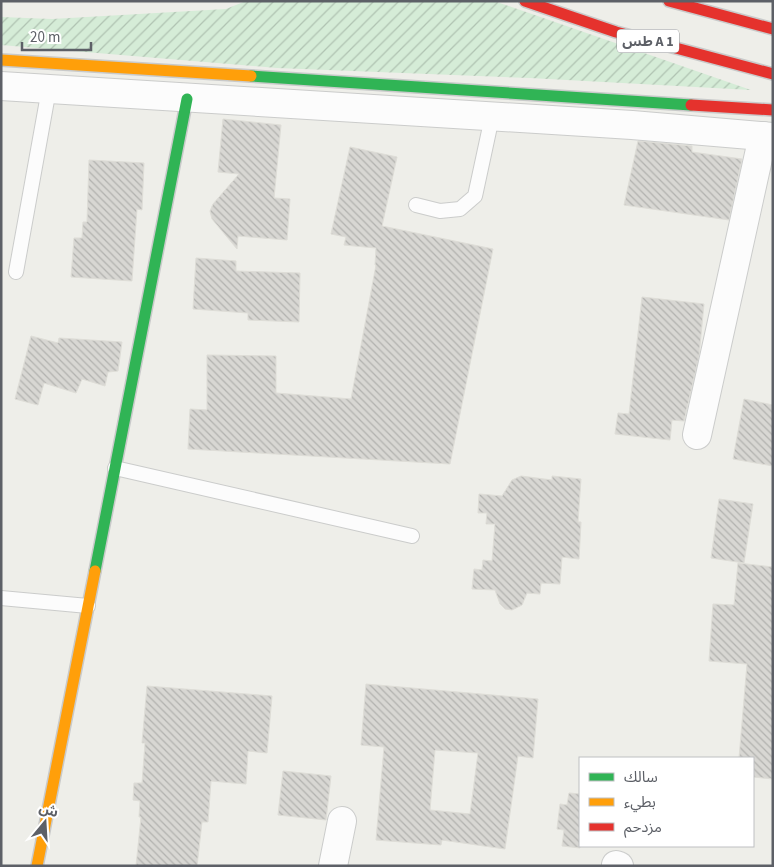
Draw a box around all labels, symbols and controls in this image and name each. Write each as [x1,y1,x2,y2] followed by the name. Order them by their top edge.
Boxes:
[22,20,91,52] scale bar
[30,27,60,48] text: 20 m
[617,29,679,52] road number: طس A 1
[579,757,754,847] legend
[624,767,658,788] text: سالك
[624,792,656,813] text: بطيء
[20,797,70,847] north arrow
[36,798,61,823] text: ش
[624,817,662,838] text: مزدحم

